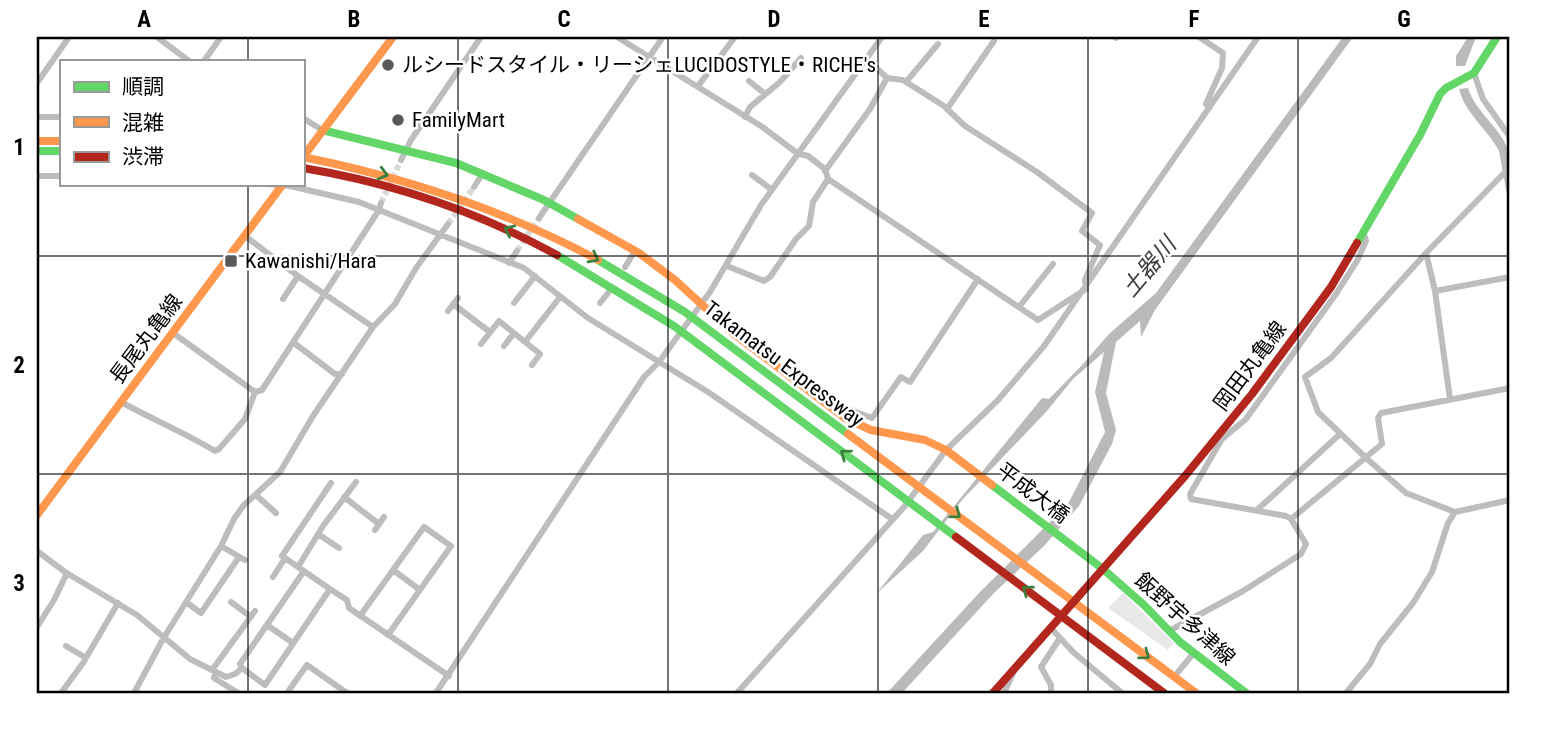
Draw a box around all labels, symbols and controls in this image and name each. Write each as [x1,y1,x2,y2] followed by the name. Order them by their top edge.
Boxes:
[137,6,151,33] text: A
[348,6,360,33] text: B
[557,6,571,33] text: C
[768,6,781,33] text: D
[978,6,990,33] text: E
[1189,6,1200,33] text: F
[1397,6,1411,33] text: G
[402,53,876,77] place label: ルシードスタイル・リーシェLUCIDOSTYLE・RICHE's
[380,57,396,73] marker: ルシードスタイル・リーシェLUCIDOSTYLE・RICHE's
[60,60,304,186] legend
[122,75,164,99] text: 順調
[412,108,505,132] place label: FamilyMart
[122,111,164,135] text: 混雑
[390,112,406,128] marker: FamilyMart
[13,134,25,161] text: 1
[122,145,164,169] text: 渋滞
[377,166,389,180] one-way arrow
[504,225,516,239] one-way arrow
[1116,230,1183,302] water label: 土器川
[245,249,377,273] place label: Kawanishi/Hara
[587,249,599,263] one-way arrow
[223,253,239,269] marker: Kawanishi/Hara
[105,290,187,388] street label: 長尾丸亀線
[700,296,869,432] street label: Takamatsu Expressway
[1209,317,1291,415] street label: 岡田丸亀線
[13,352,25,379] text: 2
[840,450,853,462] one-way arrow
[992,458,1074,528] street label: 平成大橋
[948,506,961,519] one-way arrow
[1130,568,1240,670] street label: 飯野宇多津線
[13,570,25,597] text: 3
[1022,586,1035,598] one-way arrow
[1137,647,1150,659] one-way arrow

